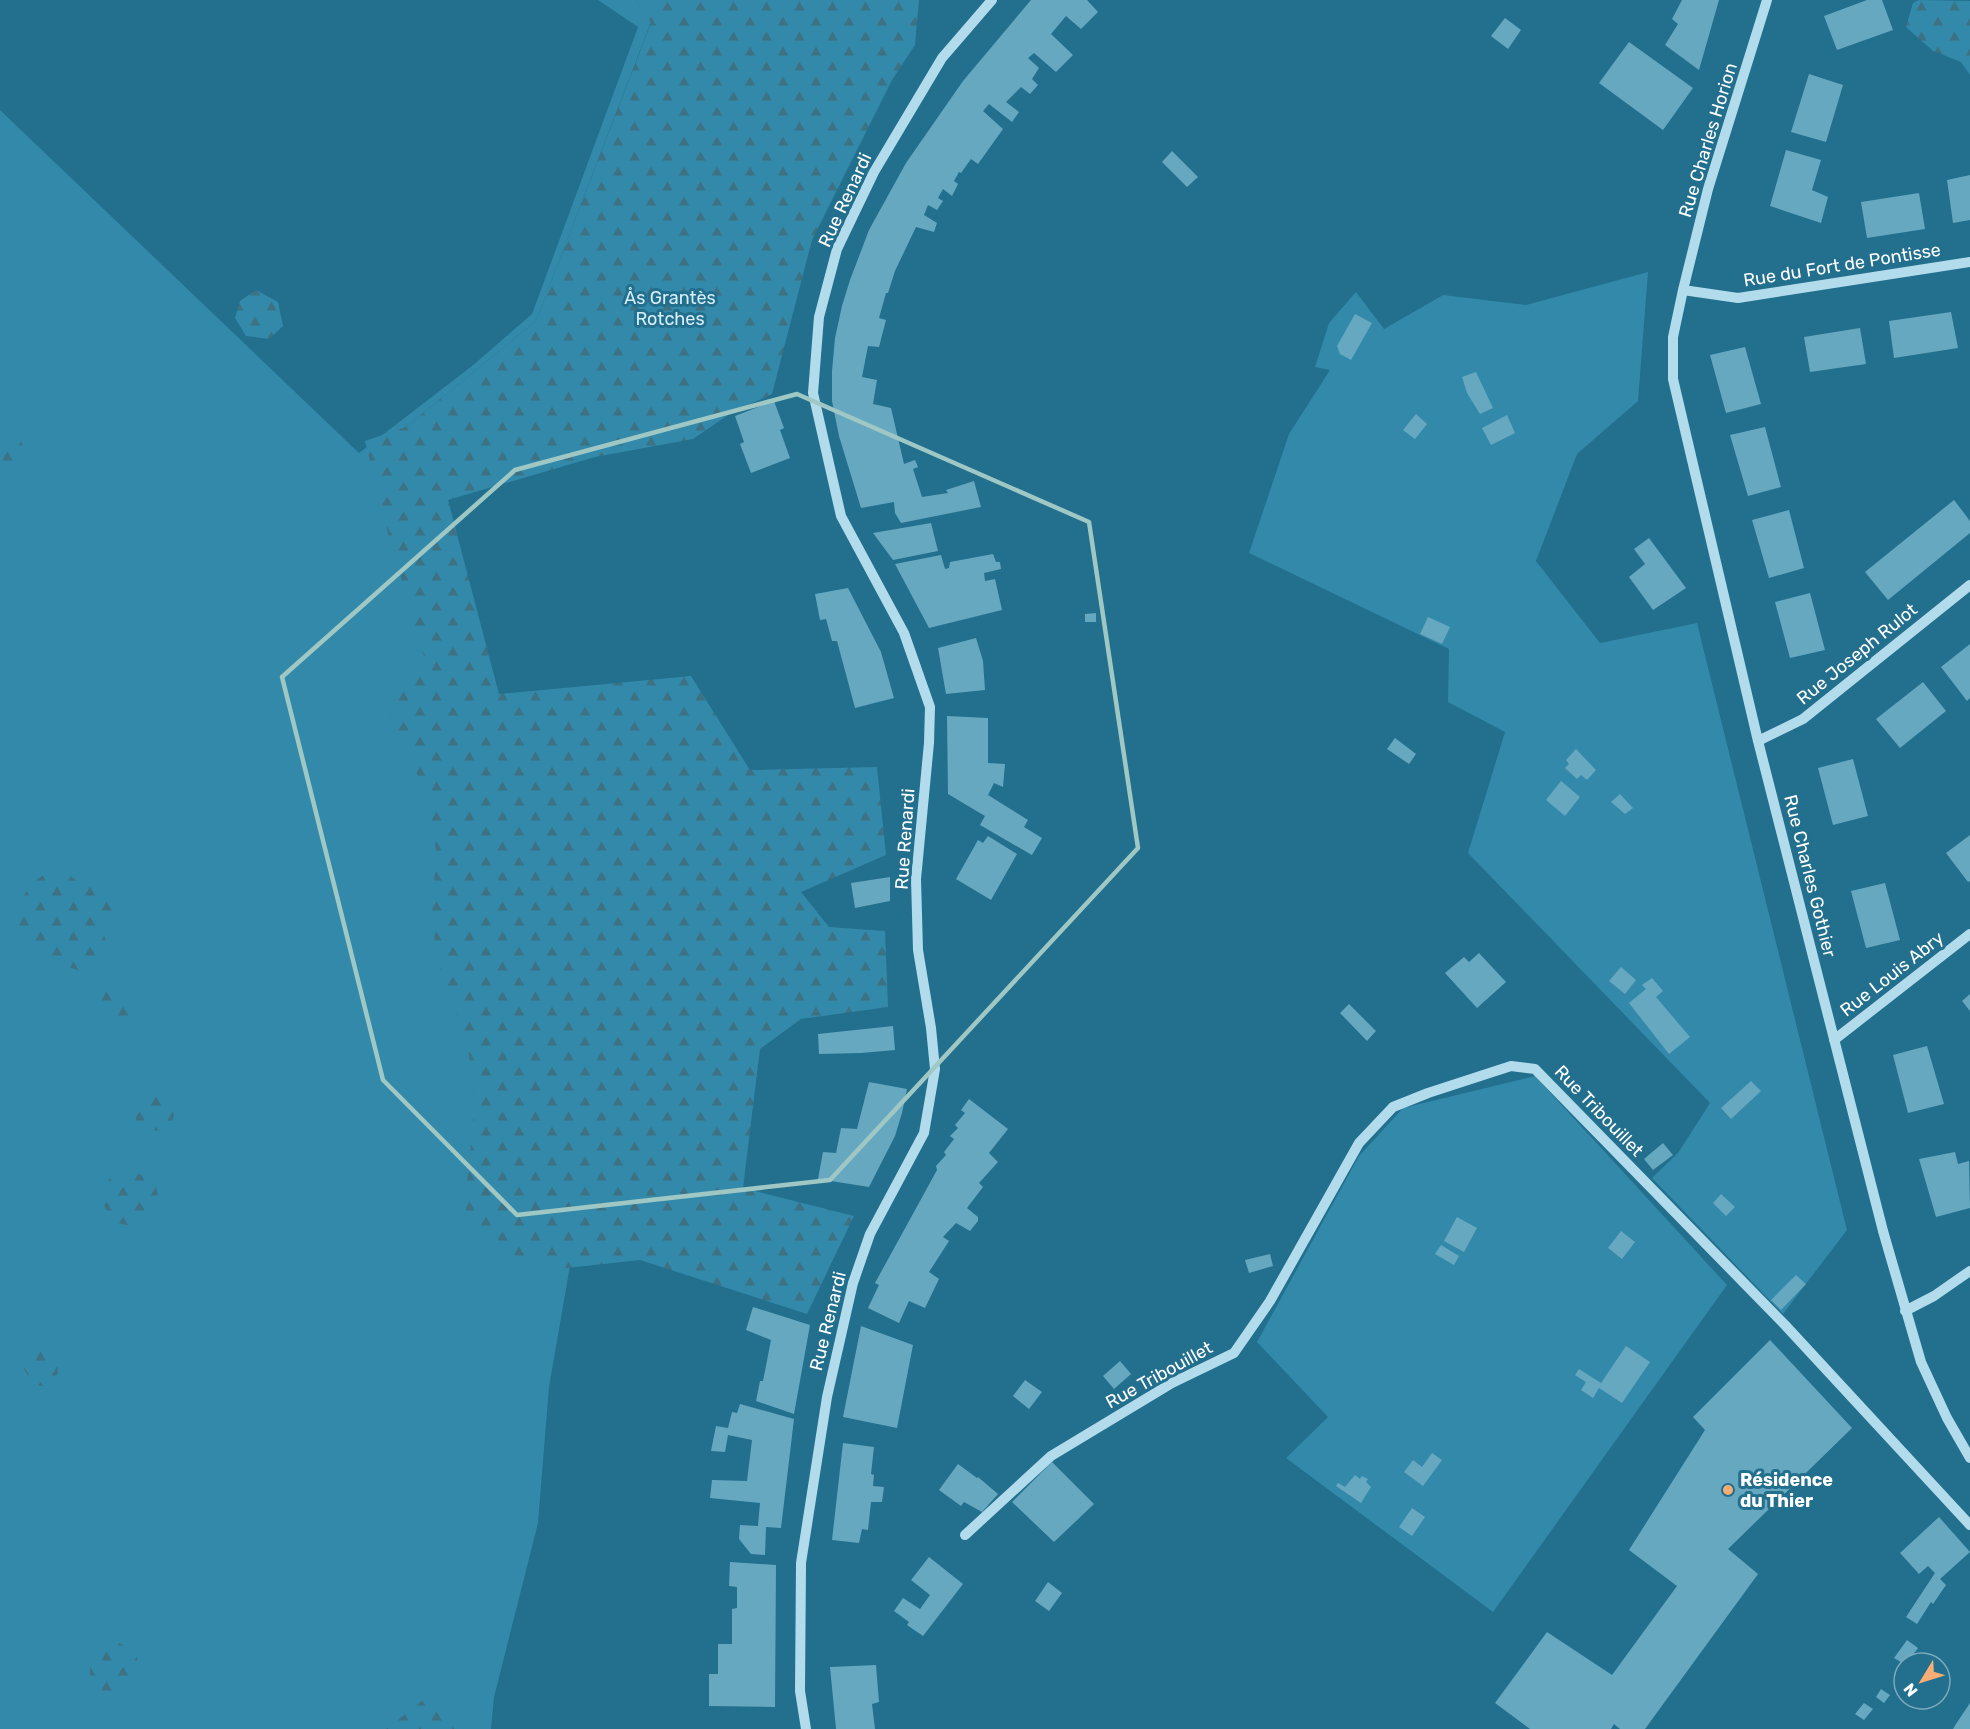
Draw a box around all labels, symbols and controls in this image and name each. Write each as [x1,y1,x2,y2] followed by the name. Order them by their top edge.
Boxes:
[1674,60,1742,220] street label: Rue Charles Horion
[814,149,876,251] street label: Rue Renardi
[1742,239,1942,291] street label: Rue du Fort de Pontisse
[624,287,716,330] park label: Ås Grantès Rotches
[1792,599,1922,709] street label: Rue Joseph Rulot
[890,788,920,890] street label: Rue Renardi
[1779,792,1841,960] street label: Rue Charles Gothier
[1836,927,1948,1021] street label: Rue Louis Abry
[1550,1061,1648,1161] street label: Rue Tribouillet
[805,1269,851,1373] street label: Rue Renardi
[1102,1337,1216,1413] street label: Rue Tribouillet
[1740,1469,1833,1512] place label: Résidence du Thier
[1721,1483,1735,1497] marker: Résidence du Thier
[1892,1651,1952,1711] north arrow
[1900,1680,1922,1700] text: N

